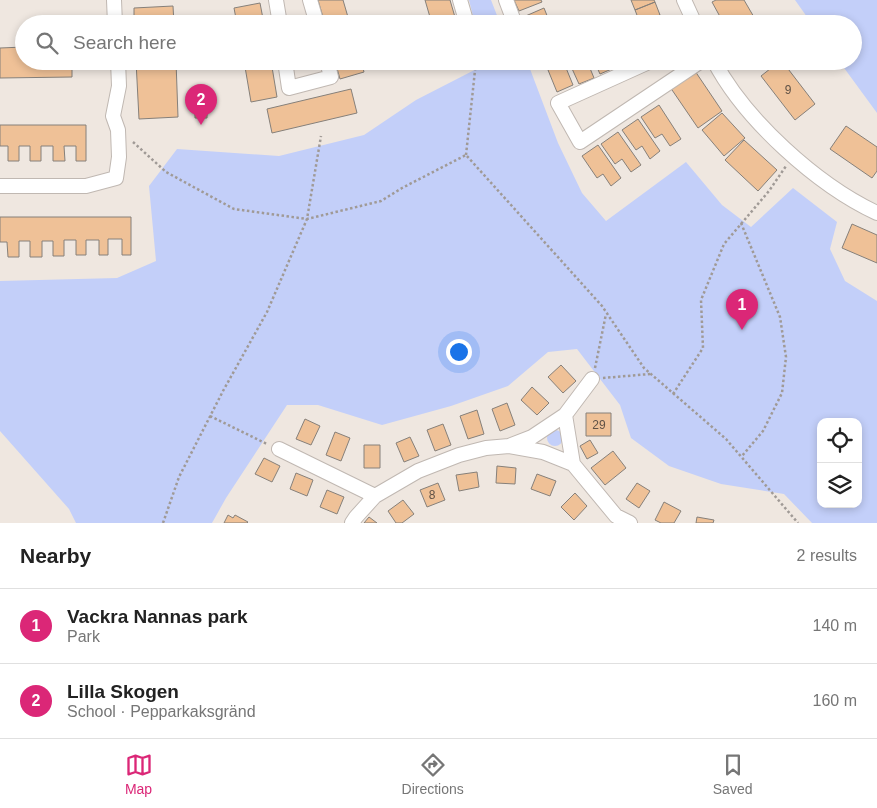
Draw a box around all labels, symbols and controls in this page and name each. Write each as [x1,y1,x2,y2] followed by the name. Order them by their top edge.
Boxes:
[15,15,862,70] search box
[33,29,61,57] icon: search
[73,32,177,53] text: Search here
[785,83,792,97] house number: 9
[185,84,217,125] pin: 2
[726,289,758,330] pin: 1
[446,339,472,365] your location
[592,418,606,432] house number: 29
[817,418,862,508] map controls
[817,418,862,463] button: locate
[817,463,862,508] button: layers
[429,488,436,502] house number: 8
[20,544,91,567] text: Nearby
[797,547,857,564] text: 2 results
[67,606,248,627] text: Vackra Nannas park
[32,617,40,634] text: 1
[813,617,857,634] text: 140 m
[67,628,100,645] text: Park
[67,681,179,702] text: Lilla Skogen
[32,692,40,709] text: 2
[813,692,857,709] text: 160 m
[67,703,256,720] text: School · Pepparkaksgränd
[125,751,153,797] tab: Map
[402,751,464,797] tab: Directions
[713,751,752,797] tab: Saved

